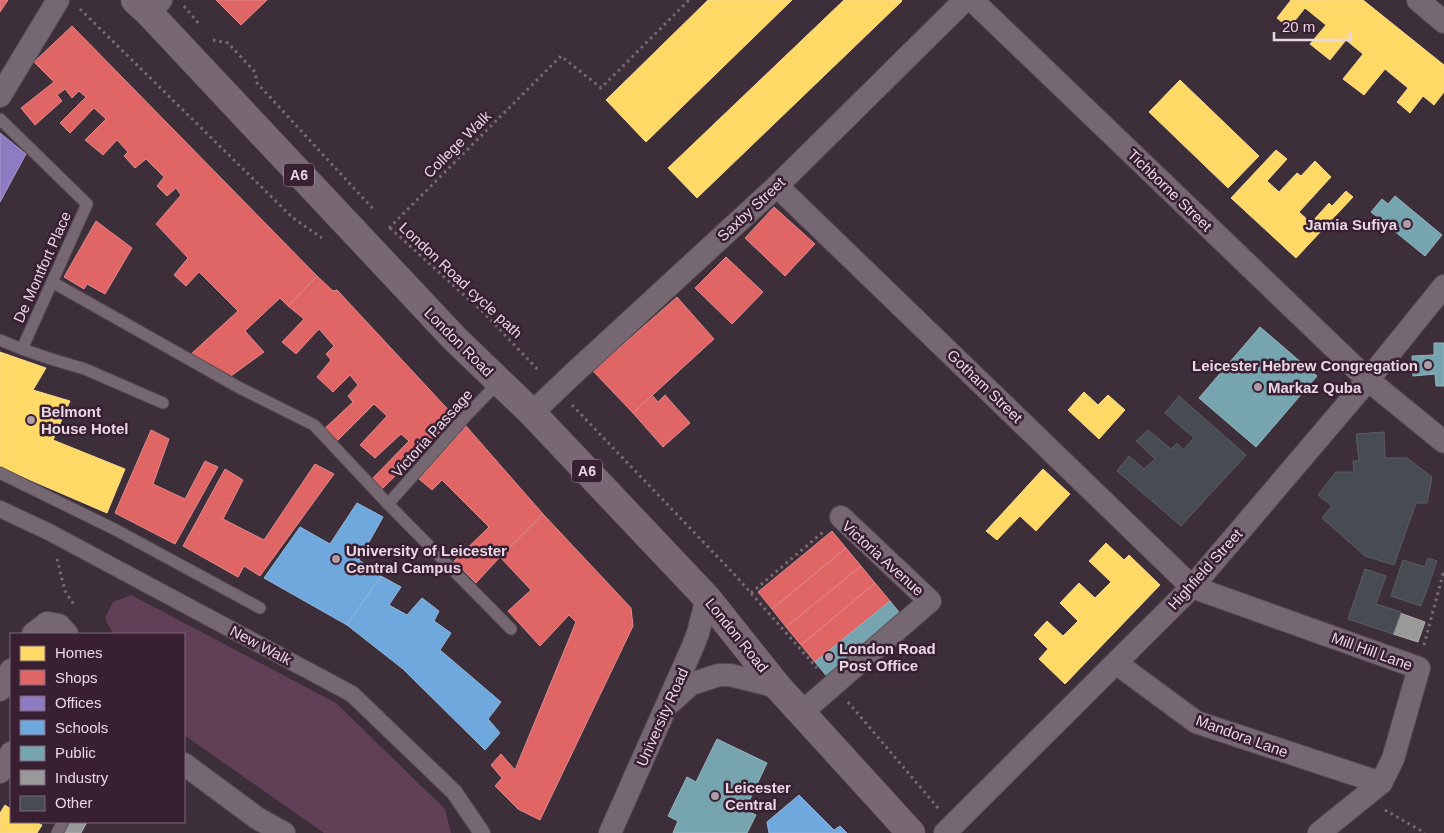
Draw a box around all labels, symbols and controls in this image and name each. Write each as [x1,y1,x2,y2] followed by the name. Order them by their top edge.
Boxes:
[1274,10,1350,42] scale bar
[1282,18,1315,35] text: 20 m
[420,107,494,181] street label: College Walk
[1124,146,1216,235] street label: Tichborne Street
[284,164,314,186] road number: A6
[714,173,789,245] street label: Saxby Street
[10,209,74,325] street label: De Montfort Place
[1305,216,1398,233] place label: Jamia Sufiya
[396,218,526,342] street label: London Road cycle path
[1401,218,1413,230] marker: Jamia Sufiya
[421,304,497,380] street label: London Road
[944,346,1027,427] street label: Gotham Street
[1192,357,1418,374] place label: Leicester Hebrew Congregation
[1422,359,1434,371] marker: Leicester Hebrew Congregation
[1268,379,1362,396] place label: Markaz Quba
[1252,381,1264,393] marker: Markaz Quba
[388,386,476,480] street label: Victoria Passage
[41,403,129,437] place label: Belmont House Hotel
[25,414,37,426] marker: Belmont House Hotel
[572,460,602,482] road number: A6
[839,517,927,599] street label: Victoria Avenue
[1164,525,1246,613] street label: Highfield Street
[346,542,507,576] place label: University of Leicester Central Campus
[330,553,342,565] marker: University of Leicester Central Campus
[702,595,772,675] street label: London Road
[227,622,295,668] street label: New Walk
[1329,628,1415,674] street label: Mill Hill Lane
[10,633,185,823] legend
[839,640,936,674] place label: London Road Post Office
[55,644,103,661] text: Homes
[823,651,835,663] marker: London Road Post Office
[633,665,691,769] street label: University Road
[55,669,98,686] text: Shops
[55,694,101,711] text: Offices
[1194,711,1290,761] street label: Mandora Lane
[55,719,108,736] text: Schools
[55,744,96,761] text: Public
[55,769,109,786] text: Industry
[725,779,791,813] place label: Leicester Central
[709,790,721,802] marker: Leicester Central
[55,794,93,811] text: Other

